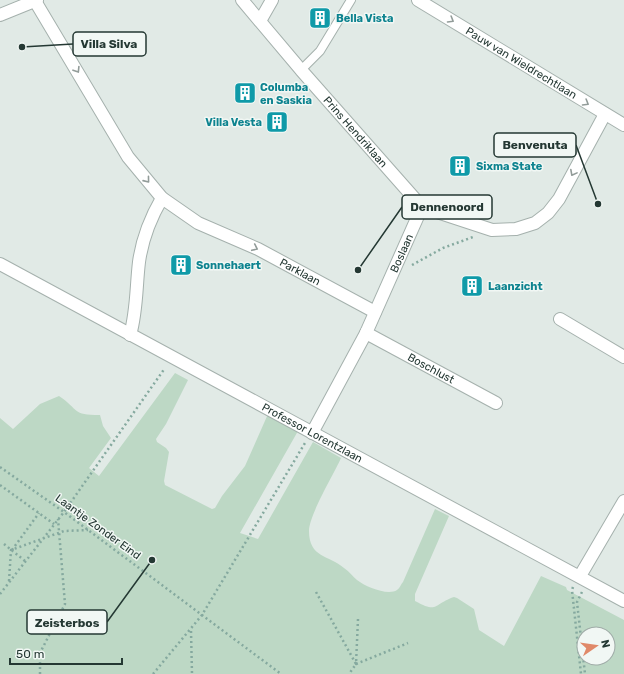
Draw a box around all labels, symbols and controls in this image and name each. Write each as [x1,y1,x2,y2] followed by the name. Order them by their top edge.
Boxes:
[307,5,333,31] building icon: Bella Vista
[336,12,393,25] place label: Bella Vista
[447,16,454,23] one-way arrow
[464,24,579,101] street label: Pauw van Wieldrechtlaan
[73,32,146,56] callout: Villa Silva
[81,37,137,51] text: Villa Silva
[73,66,80,73] one-way arrow
[232,80,258,106] building icon: Columba en Saskia
[260,81,312,107] place label: Columba en Saskia
[321,94,390,170] street label: Prins Hendriklaan
[582,98,589,106] one-way arrow
[264,109,290,135] building icon: Villa Vesta
[205,116,262,129] place label: Villa Vesta
[494,133,576,157] callout: Benvenuta
[502,138,568,152] text: Benvenuta
[447,153,473,179] building icon: Sixma State
[476,160,543,173] place label: Sixma State
[570,169,578,176] one-way arrow
[142,175,149,182] one-way arrow
[402,195,492,219] callout: Dennenoord
[410,200,484,214] text: Dennenoord
[387,232,416,274] street label: Boslaan
[251,243,259,251] one-way arrow
[168,252,194,278] building icon: Sonnehaert
[278,255,323,288] street label: Parklaan
[196,259,261,272] place label: Sonnehaert
[459,273,485,299] building icon: Laanzicht
[488,280,543,293] place label: Laanzicht
[405,350,457,386] street label: Boschlust
[260,400,365,465] street label: Professor Lorentzlaan
[53,492,143,562] street label: Laantje Zonder Eind
[27,610,107,634] callout: Zeisterbos
[35,616,100,630] text: Zeisterbos
[576,626,616,666] north arrow
[598,639,612,649] text: N
[10,640,122,666] scale bar
[16,647,44,661] text: 50 m

